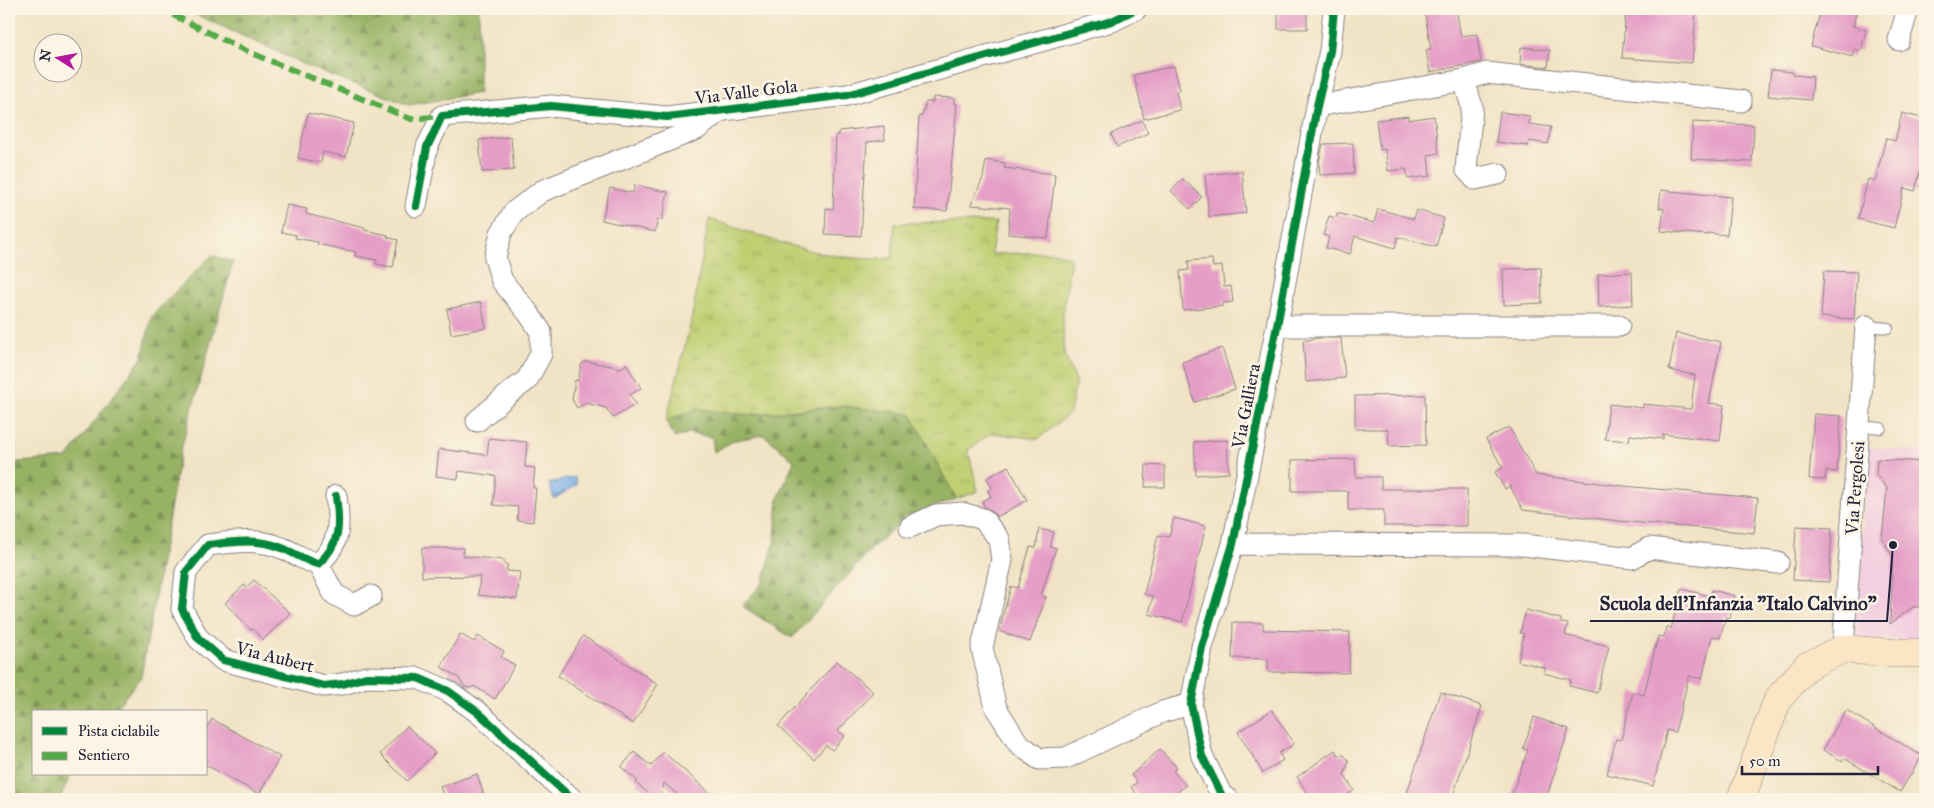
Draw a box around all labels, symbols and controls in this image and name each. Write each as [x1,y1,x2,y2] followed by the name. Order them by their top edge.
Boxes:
[32,32,82,82] north arrow
[36,48,55,63] text: N
[692,75,799,109] street label: Via Valle Gola
[1227,361,1265,451] street label: Via Galliera
[1841,440,1870,537] street label: Via Pergolesi
[1590,587,1887,621] callout: Scuola dell'Infanzia "Italo Calvino"
[1599,592,1877,615] text: Scuola dell'Infanzia "Italo Calvino"
[233,636,317,677] street label: Via Aubert
[32,710,208,776] legend
[78,722,160,740] text: Pista ciclabile
[1742,743,1878,775] scale bar
[78,746,130,764] text: Sentiero
[1749,752,1781,770] text: 50 m

